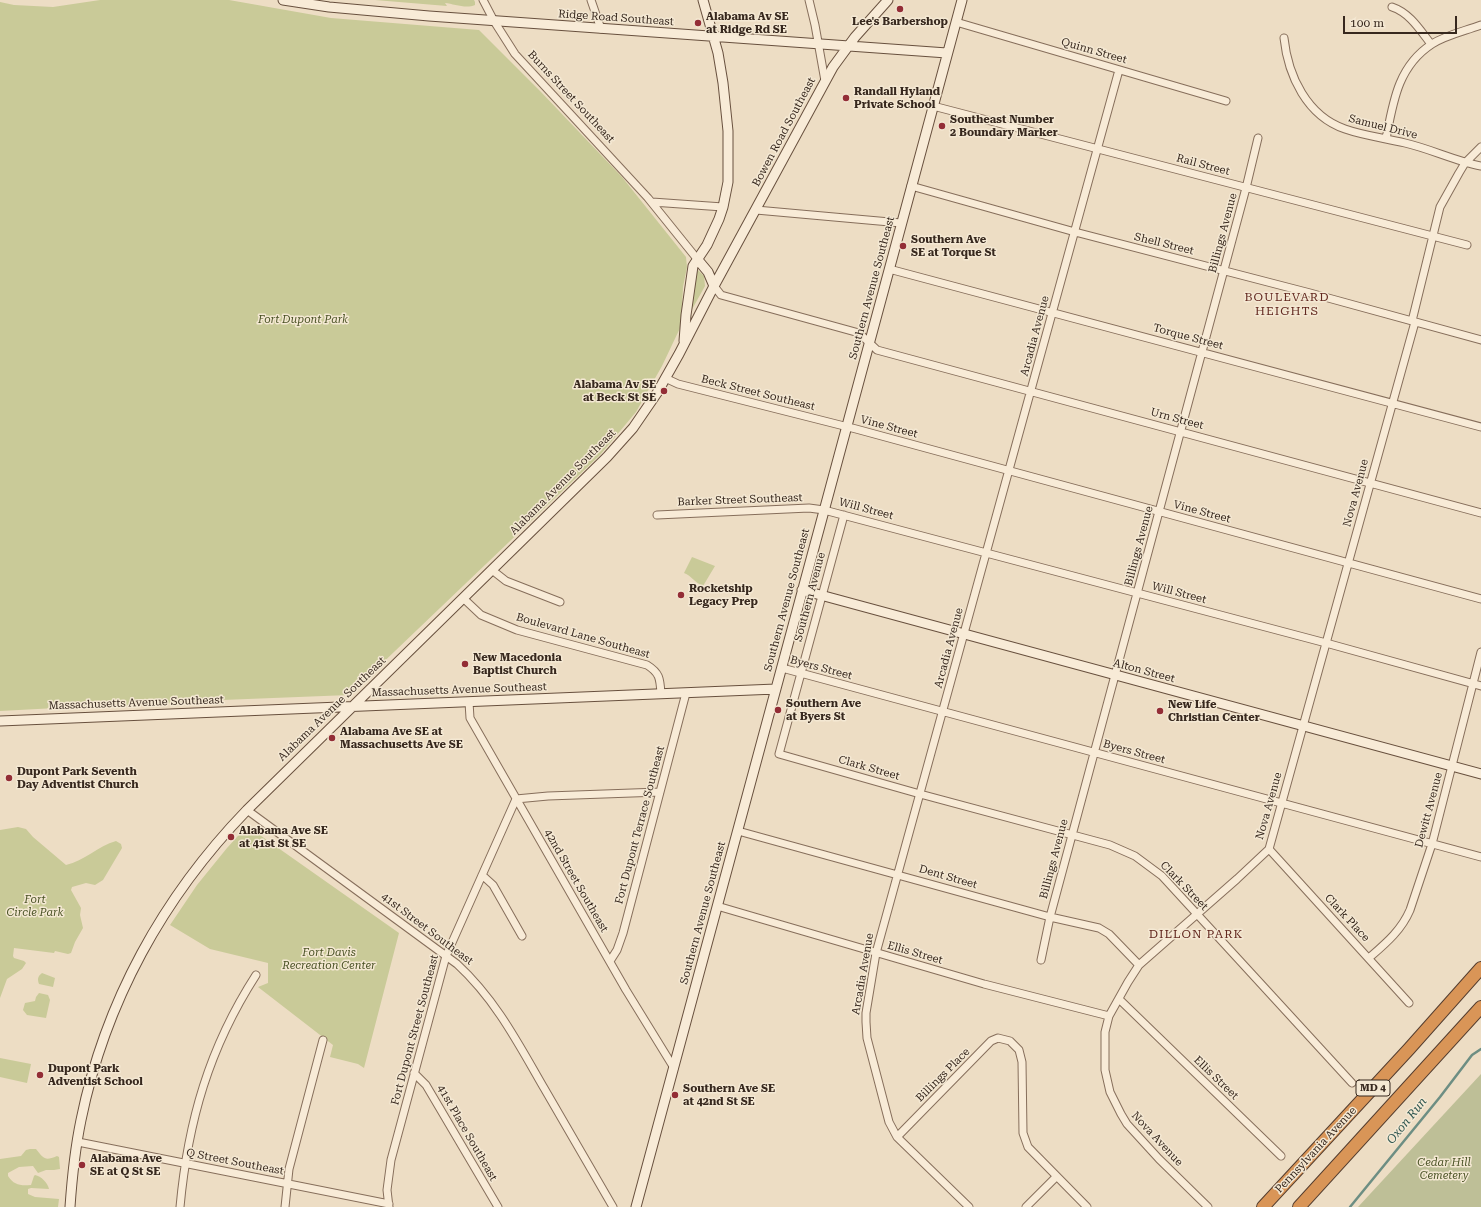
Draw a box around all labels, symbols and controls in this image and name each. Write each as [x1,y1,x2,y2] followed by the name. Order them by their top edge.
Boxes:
[895,4,905,14] marker: Lee's Barbershop
[558,7,674,29] street label: Ridge Road Southeast
[1345,8,1459,34] scale bar
[706,10,789,36] place label: Alabama Av SE at Ridge Rd SE
[852,15,948,29] place label: Lee's Barbershop
[1350,16,1384,30] text: 100 m
[693,18,703,28] marker: Alabama Av SE at Ridge Rd SE
[1060,35,1128,67] street label: Quinn Street
[525,48,617,146] street label: Burns Street Southeast
[750,75,818,189] street label: Bowen Road Southeast
[854,85,940,111] place label: Randall Hyland Private School
[841,93,851,103] marker: Randall Hyland Private School
[1347,112,1419,142] street label: Samuel Drive
[950,113,1058,139] place label: Southeast Number 2 Boundary Marker
[937,121,947,131] marker: Southeast Number 2 Boundary Marker
[1175,152,1231,178] street label: Rail Street
[1206,192,1240,274] street label: Billings Avenue
[847,215,897,361] street label: Southern Avenue Southeast
[1133,230,1195,258] street label: Shell Street
[911,233,996,259] place label: Southern Ave SE at Torque St
[898,241,908,251] marker: Southern Ave SE at Torque St
[1245,290,1329,318] district label: BOULEVARD HEIGHTS
[1018,294,1052,378] street label: Arcadia Avenue
[258,313,348,327] park label: Fort Dupont Park
[1151,321,1225,353] street label: Torque Street
[700,372,816,414] street label: Beck Street Southeast
[573,378,656,404] place label: Alabama Av SE at Beck St SE
[659,386,669,396] marker: Alabama Av SE at Beck St SE
[1149,406,1205,432] street label: Urn Street
[859,413,919,441] street label: Vine Street
[507,426,619,538] street label: Alabama Avenue Southeast
[1341,458,1371,528] street label: Nova Avenue
[677,491,803,509] street label: Barker Street Southeast
[837,495,895,523] street label: Will Street
[1172,498,1232,526] street label: Vine Street
[1122,505,1156,587] street label: Billings Avenue
[762,527,812,673] street label: Southern Avenue Southeast
[792,551,828,643] street label: Southern Avenue
[1150,579,1208,607] street label: Will Street
[689,582,758,608] place label: Rocketship Legacy Prep
[676,590,686,600] marker: Rocketship Legacy Prep
[932,606,966,690] street label: Arcadia Avenue
[515,611,651,661] street label: Boulevard Lane Southeast
[473,651,562,677] place label: New Macedonia Baptist Church
[789,653,853,683] street label: Byers Street
[276,654,388,764] street label: Alabama Avenue Southeast
[1112,656,1176,686] street label: Alton Street
[460,659,470,669] marker: New Macedonia Baptist Church
[371,680,547,700] street label: Massachusetts Avenue Southeast
[48,693,224,713] street label: Massachusetts Avenue Southeast
[786,697,861,723] place label: Southern Ave at Byers St
[1168,698,1260,724] place label: New Life Christian Center
[773,705,783,715] marker: Southern Ave at Byers St
[1155,706,1165,716] marker: New Life Christian Center
[340,725,463,751] place label: Alabama Ave SE at Massachusetts Ave SE
[327,733,337,743] marker: Alabama Ave SE at Massachusetts Ave SE
[1102,737,1166,767] street label: Byers Street
[612,744,668,906] street label: Fort Dupont Terrace Southeast
[837,753,901,783] street label: Clark Street
[17,765,139,791] place label: Dupont Park Seventh Day Adventist Church
[1253,771,1285,841] street label: Nova Avenue
[1413,771,1445,849] street label: Dewitt Avenue
[4,773,14,783] marker: Dupont Park Seventh Day Adventist Church
[1037,818,1071,900] street label: Billings Avenue
[239,824,328,850] place label: Alabama Ave SE at 41st St SE
[541,827,611,935] street label: 42nd Street Southeast
[226,832,236,842] marker: Alabama Ave SE at 41st St SE
[678,840,728,986] street label: Southern Avenue Southeast
[1157,859,1211,913] street label: Clark Street
[917,862,979,892] street label: Dent Street
[378,890,476,968] street label: 41st Street Southeast
[1322,892,1372,944] street label: Clark Place
[7,893,63,919] park label: Fort Circle Park
[1149,927,1243,941] district label: DILLON PARK
[849,932,877,1016] street label: Arcadia Avenue
[886,939,944,967] street label: Ellis Street
[282,946,376,972] park label: Fort Davis Recreation Center
[389,953,441,1107] street label: Fort Dupont Street Southeast
[913,1045,973,1105] street label: Billings Place
[1191,1053,1241,1103] street label: Ellis Street
[48,1062,143,1088] place label: Dupont Park Adventist School
[35,1070,45,1080] marker: Dupont Park Adventist School
[1356,1080,1390,1096] road number: MD 4
[683,1082,775,1108] place label: Southern Ave SE at 42nd St SE
[434,1083,500,1183] street label: 41st Place Southeast
[670,1090,680,1100] marker: Southern Ave SE at 42nd St SE
[1384,1095,1430,1147] water label: Oxon Run
[1273,1104,1359,1196] street label: Pennsylvania Avenue
[1128,1109,1186,1169] street label: Nova Avenue
[185,1146,285,1178] street label: Q Street Southeast
[90,1152,162,1178] place label: Alabama Ave SE at Q St SE
[1417,1156,1471,1182] park label: Cedar Hill Cemetery
[77,1160,87,1170] marker: Alabama Ave SE at Q St SE

